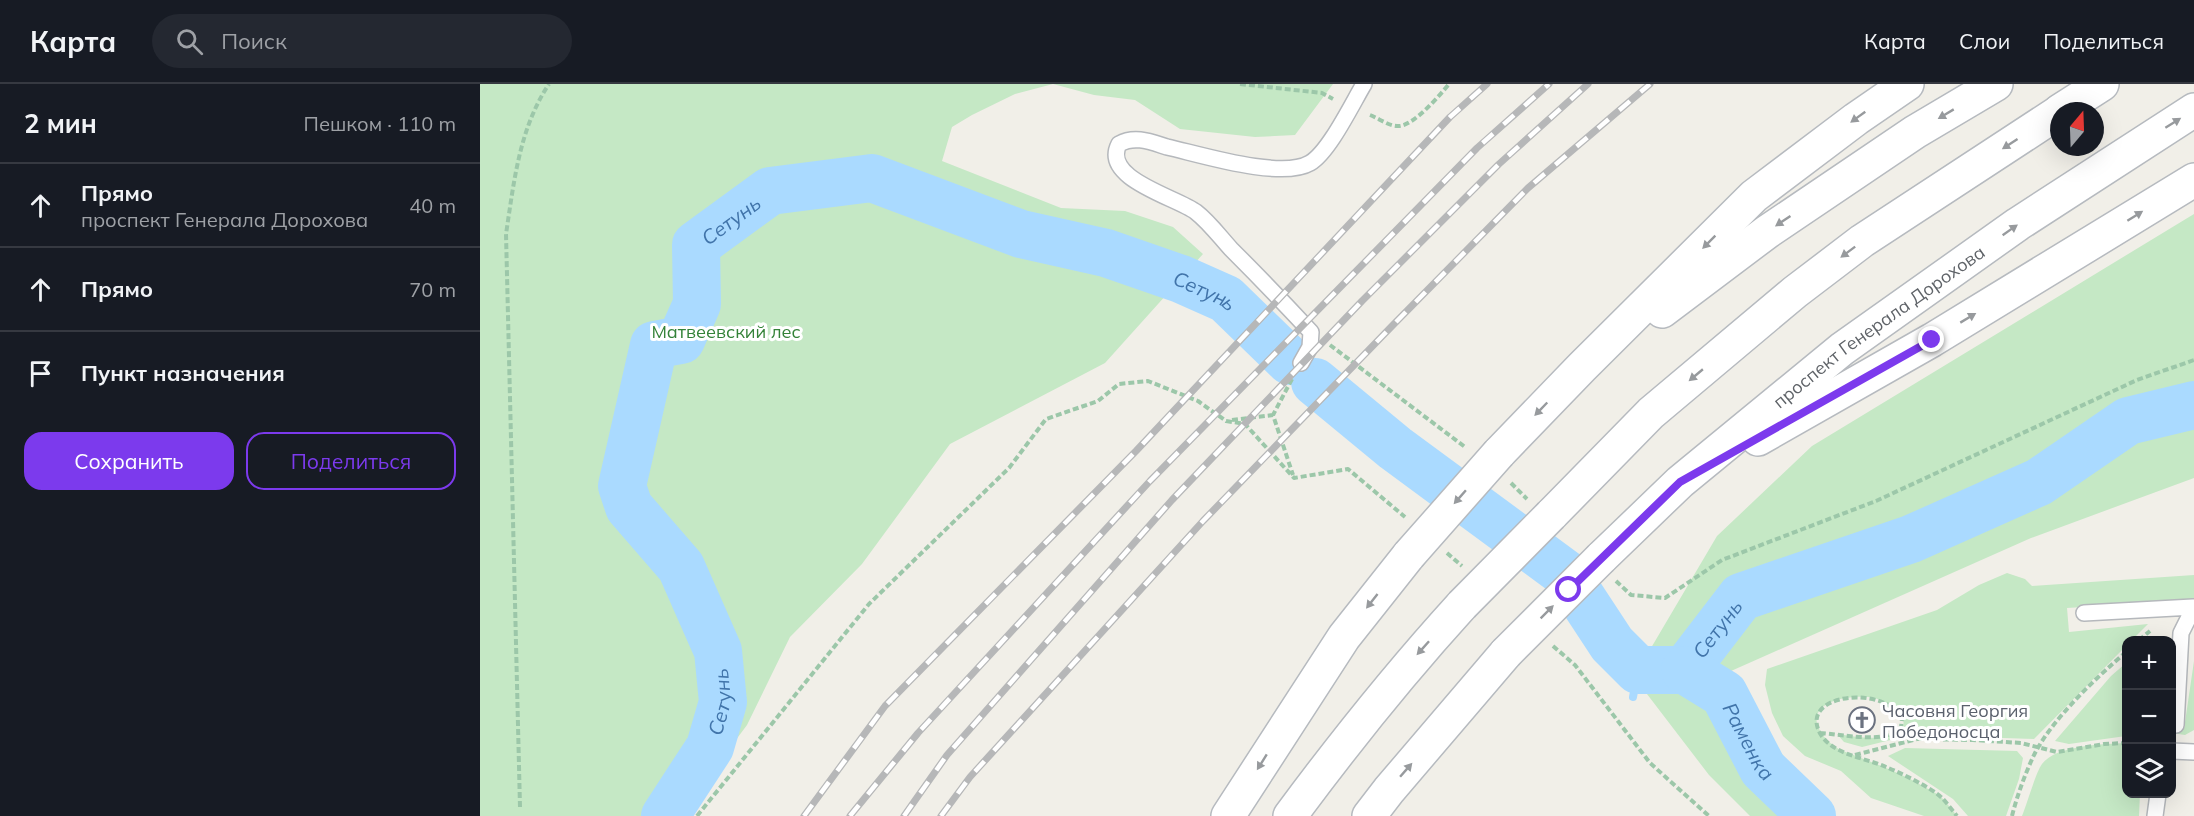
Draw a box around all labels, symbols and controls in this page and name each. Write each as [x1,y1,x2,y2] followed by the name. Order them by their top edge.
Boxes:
[152,14,572,68] search box
[30,24,116,59] text: Карта
[173,25,206,58] icon: search
[221,27,287,55] text: Поиск
[1864,28,1926,54] text: Карта
[1959,28,2010,54] text: Слои
[2043,28,2164,54] text: Поделиться
[2050,102,2104,156] north arrow
[24,107,97,140] text: 2 мин
[1938,109,1954,120] one-way arrow
[304,111,456,136] text: Пешком · 110 m
[1851,111,1867,123] one-way arrow
[2165,118,2181,129] one-way arrow
[2002,138,2018,149] one-way arrow
[81,179,153,207] text: Прямо
[24,189,57,222] icon: ahead
[696,190,765,250] water label: Сетунь
[409,193,456,218] text: 40 m
[81,207,368,232] text: проспект Генерала Дорохова
[2126,210,2142,222] one-way arrow
[1775,215,1791,227] one-way arrow
[2002,225,2018,236] one-way arrow
[1702,234,1716,248] one-way arrow
[1768,240,1989,413] street label: проспект Генерала Дорохова
[1840,246,1856,258] one-way arrow
[1170,265,1243,316] water label: Сетунь
[24,273,57,306] icon: ahead
[81,275,153,303] text: Прямо
[409,277,456,302] text: 70 m
[1960,313,1977,323] one-way arrow
[651,320,801,343] park label: Матвеевский лес
[1918,326,1944,352] route end
[24,357,57,390] icon: arrive
[81,359,285,387] text: Пункт назначения
[1689,368,1704,381] one-way arrow
[1535,401,1548,416] one-way arrow
[24,432,234,490] button: Сохранить
[246,432,456,490] button: Поделиться
[1453,489,1467,504] one-way arrow
[1555,576,1581,602] route start
[1366,593,1379,609] one-way arrow
[1686,594,1747,663] water label: Сетунь
[1540,605,1554,619] one-way arrow
[2122,636,2176,798] map controls
[2122,636,2176,690] button: +
[1416,641,1430,655] one-way arrow
[702,667,736,738] water label: Сетунь
[2122,690,2176,744] button: −
[1718,698,1780,786] water label: Раменка
[1882,699,2028,743] place label: Часовня Георгия Победоносца
[1847,705,1877,735] church icon: Часовня Георгия Победоносца
[2122,744,2176,798] button: layers
[1257,753,1268,770] one-way arrow
[1399,763,1412,778] one-way arrow

